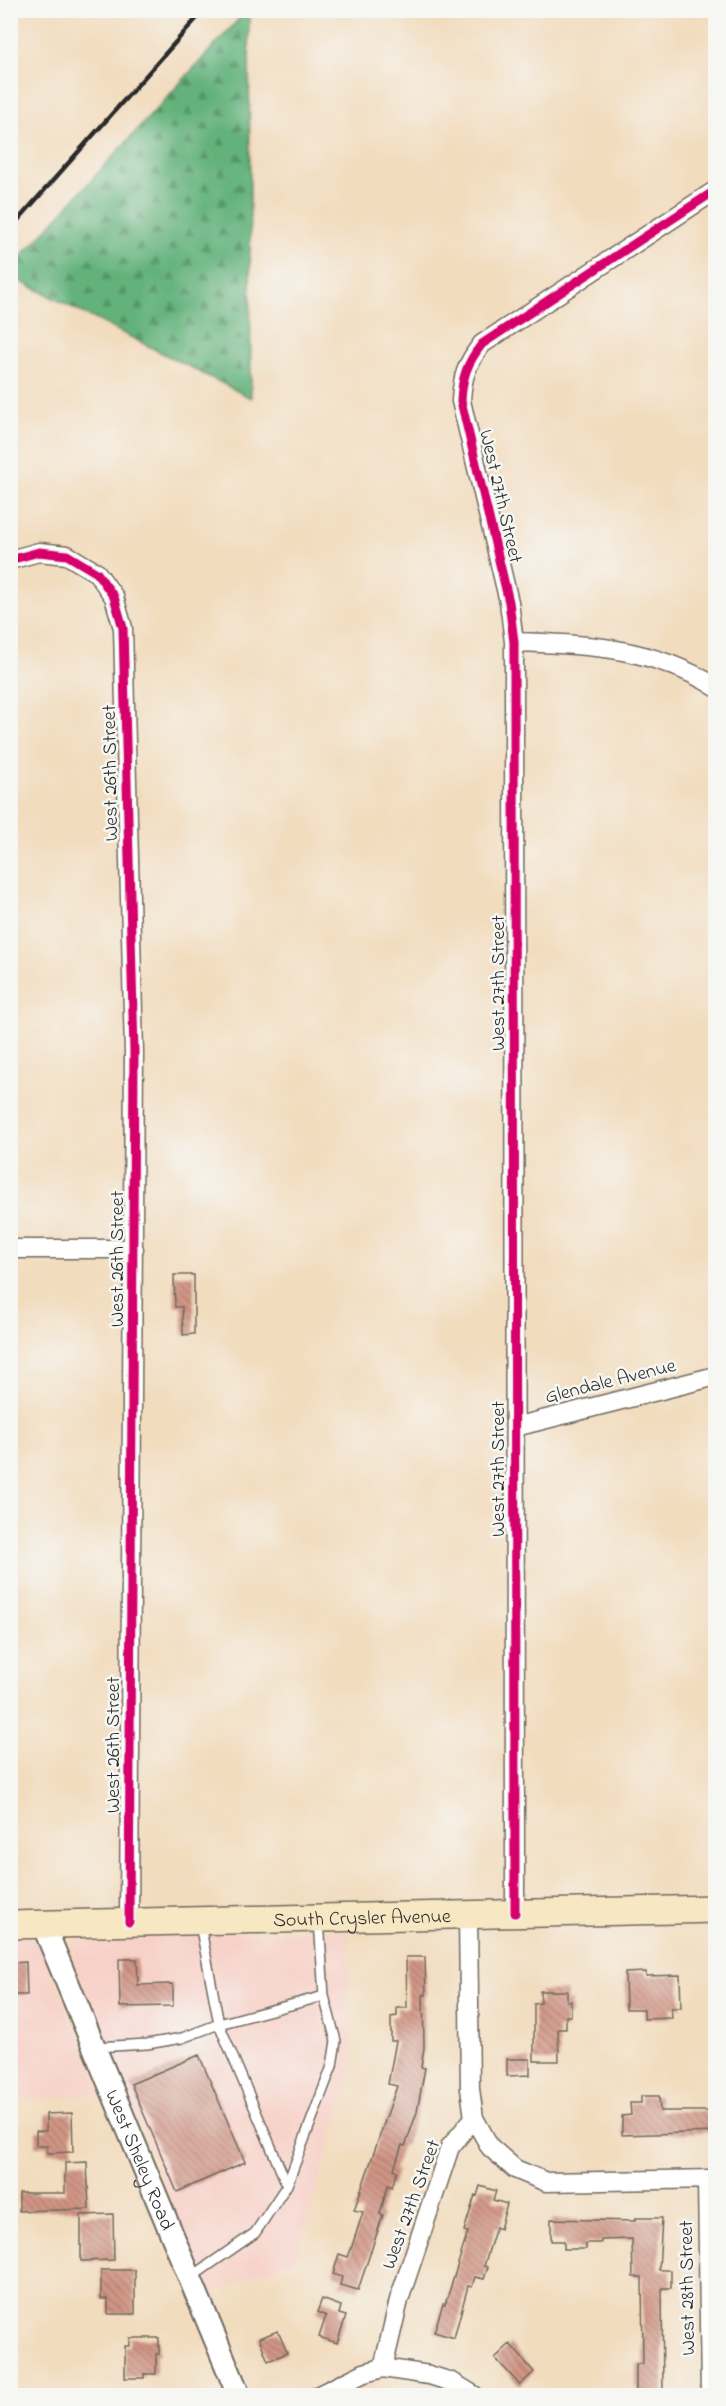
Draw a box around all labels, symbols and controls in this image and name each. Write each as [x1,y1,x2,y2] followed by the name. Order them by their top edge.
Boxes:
[470,427,529,566] street label: West 27th Street
[96,704,127,842] street label: West 26th Street
[485,915,514,1051] street label: West 27th Street
[104,1190,133,1327] street label: West 26th Street
[542,1352,679,1413] street label: Glendale Avenue
[485,1401,514,1537] street label: West 27th Street
[100,1676,129,1813] street label: West 26th Street
[273,1903,451,1936] street label: South Crysler Avenue
[96,2086,181,2235] street label: West Sheley Road
[375,2136,449,2274] street label: West 27th Street
[673,2220,704,2356] street label: West 28th Street

